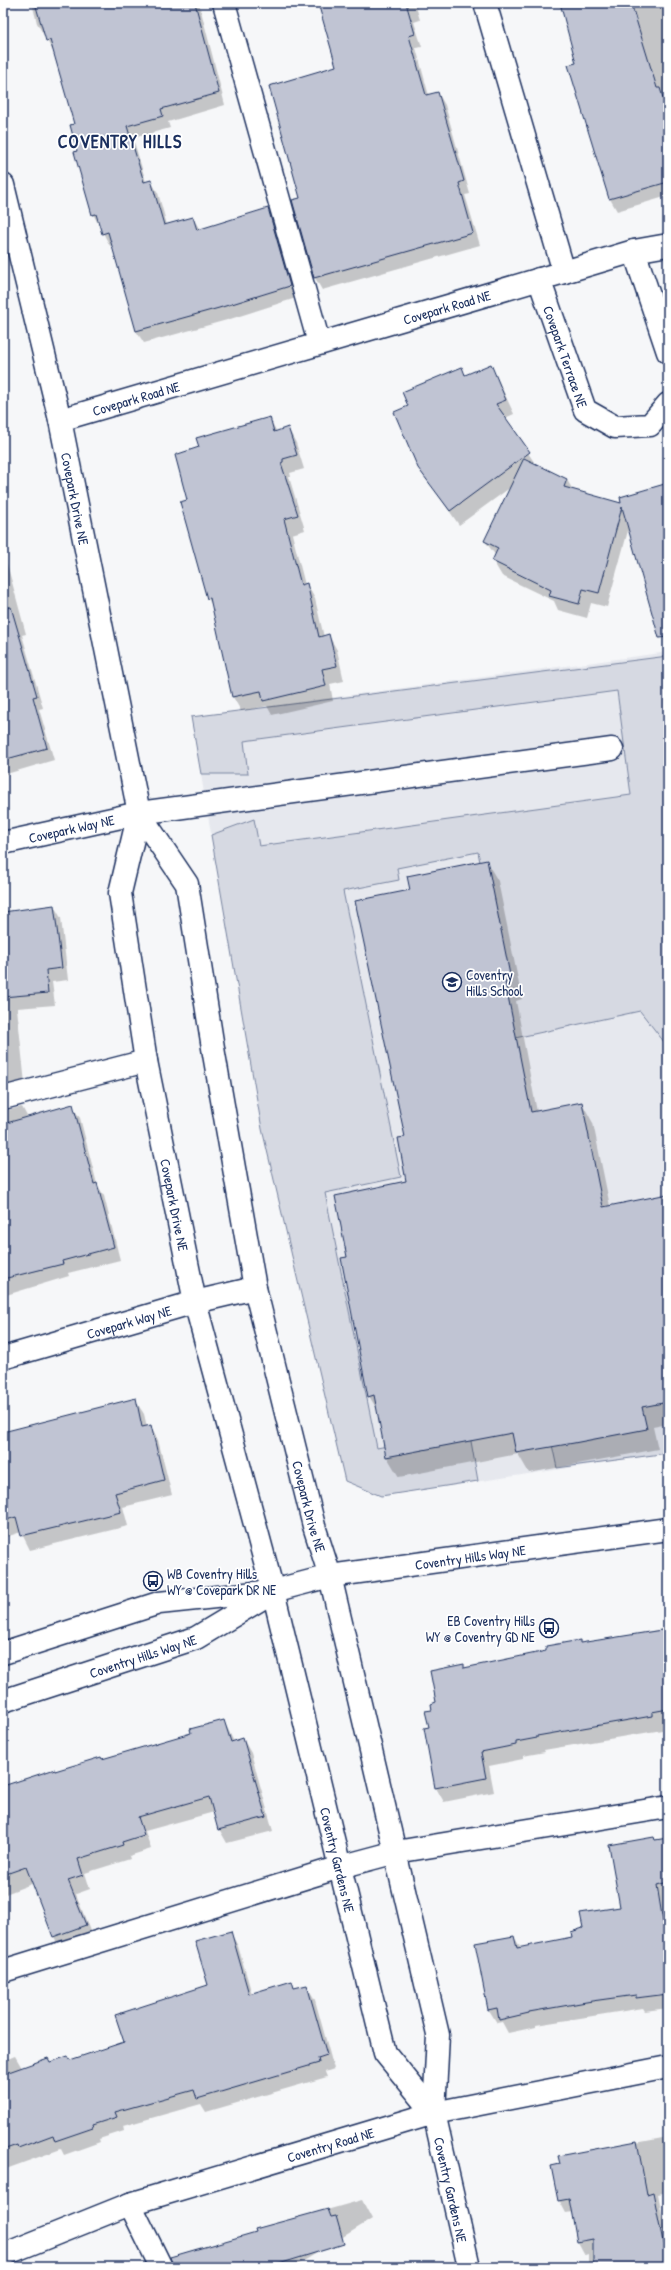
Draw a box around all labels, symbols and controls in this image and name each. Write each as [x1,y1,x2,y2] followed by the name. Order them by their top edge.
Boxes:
[58,129,182,154] district label: COVENTRY HILLS
[401,285,493,328] street label: Covepark Road NE
[540,303,593,410] street label: Covepark Terrace NE
[90,376,182,420] street label: Covepark Road NE
[57,451,94,546] street label: Covepark Drive NE
[27,809,116,847] street label: Covepark Way NE
[466,965,523,1000] place label: Coventry Hills School
[441,971,463,993] school or university icon: Coventry Hills School
[157,1157,194,1253] street label: Covepark Drive NE
[84,1300,173,1343] street label: Covepark Way NE
[289,1459,331,1554] street label: Covepark Drive NE
[414,1539,527,1574] street label: Coventry Hills Way NE
[167,1564,276,1600] place label: WB Coventry Hills WY @ Covepark DR NE
[142,1570,164,1592] bus stop icon: WB Coventry Hills WY @ Covepark DR NE
[426,1611,535,1647] place label: EB Coventry Hills WY @ Coventry GD NE
[538,1617,560,1639] bus stop icon: EB Coventry Hills WY @ Coventry GD NE
[87,1629,199,1682] street label: Coventry Hills Way NE
[316,1805,360,1914] street label: Coventry Gardens NE
[284,2122,376,2166] street label: Coventry Road NE
[430,2135,473,2244] street label: Coventry Gardens NE

